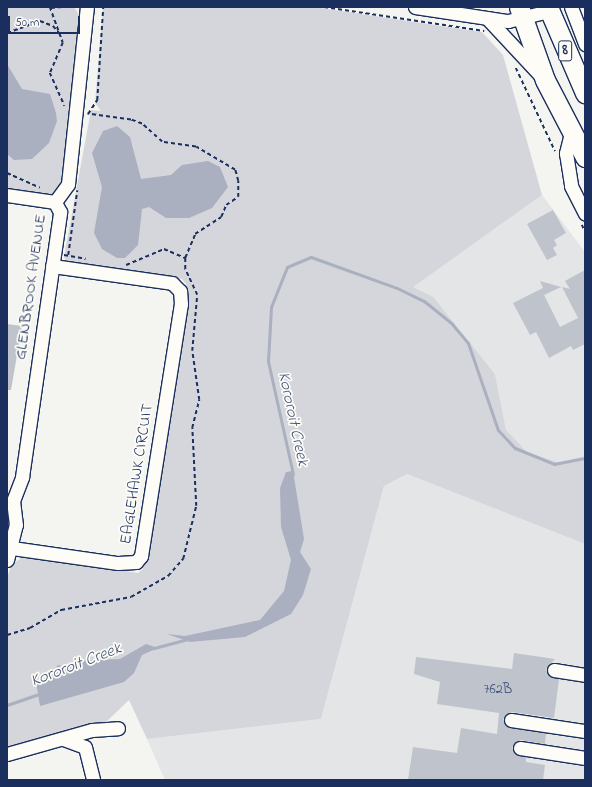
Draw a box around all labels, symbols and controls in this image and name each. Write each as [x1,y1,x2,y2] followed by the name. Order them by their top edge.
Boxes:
[10,8,82,34] scale bar
[15,14,39,32] text: 50 m
[558,38,572,64] road number: 8
[11,213,51,361] street label: GLENBROOK AVENUE
[273,370,313,468] water label: Kororoit Creek
[116,402,158,546] street label: EAGLEHAWK CIRCUIT
[28,638,124,692] water label: Kororoit Creek
[484,682,512,698] house number: 762B

